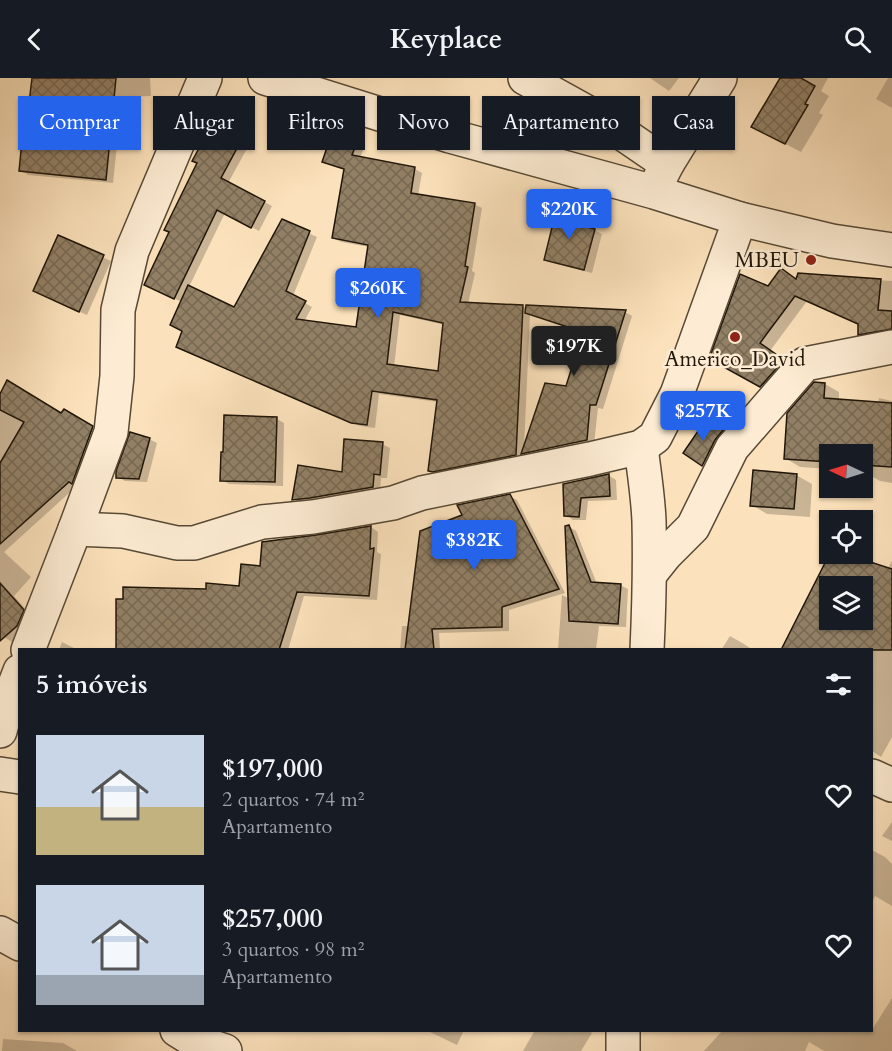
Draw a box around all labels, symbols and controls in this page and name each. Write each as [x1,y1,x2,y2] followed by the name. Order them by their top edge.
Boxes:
[390,21,502,58] text: Keyplace
[18,23,51,56] icon: back
[841,23,874,56] icon: search
[18,96,141,150] chip: Comprar
[153,96,255,150] chip: Alugar
[267,96,365,150] chip: Filtros
[377,96,470,150] chip: Novo
[482,96,640,150] chip: Apartamento
[652,96,735,150] chip: Casa
[527,189,611,240] pin: $220K
[540,195,598,222] text: $220K
[735,246,799,275] place label: MBEU
[804,253,818,267] marker: MBEU
[336,268,420,319] pin: $260K
[349,274,407,301] text: $260K
[532,326,616,377] pin: $197K
[728,330,742,344] marker: Americo_David
[545,332,603,359] text: $197K
[665,345,805,374] place label: Americo_David
[661,391,745,442] pin: $257K
[674,397,732,424] text: $257K
[819,444,873,498] north arrow
[819,444,873,630] map controls
[819,510,873,564] button: locate
[432,520,516,571] pin: $382K
[445,526,503,553] text: $382K
[819,576,873,630] button: layers
[36,667,148,702] text: 5 imóveis
[822,668,855,701] icon: filters
[222,751,323,786] text: $197,000
[84,759,156,831] icon: home
[822,779,855,812] icon: heart
[222,786,364,813] text: 2 quartos · 74 m²
[222,813,332,840] text: Apartamento
[222,901,323,936] text: $257,000
[84,909,156,981] icon: home
[822,929,855,962] icon: heart
[222,936,364,963] text: 3 quartos · 98 m²
[222,963,332,990] text: Apartamento

